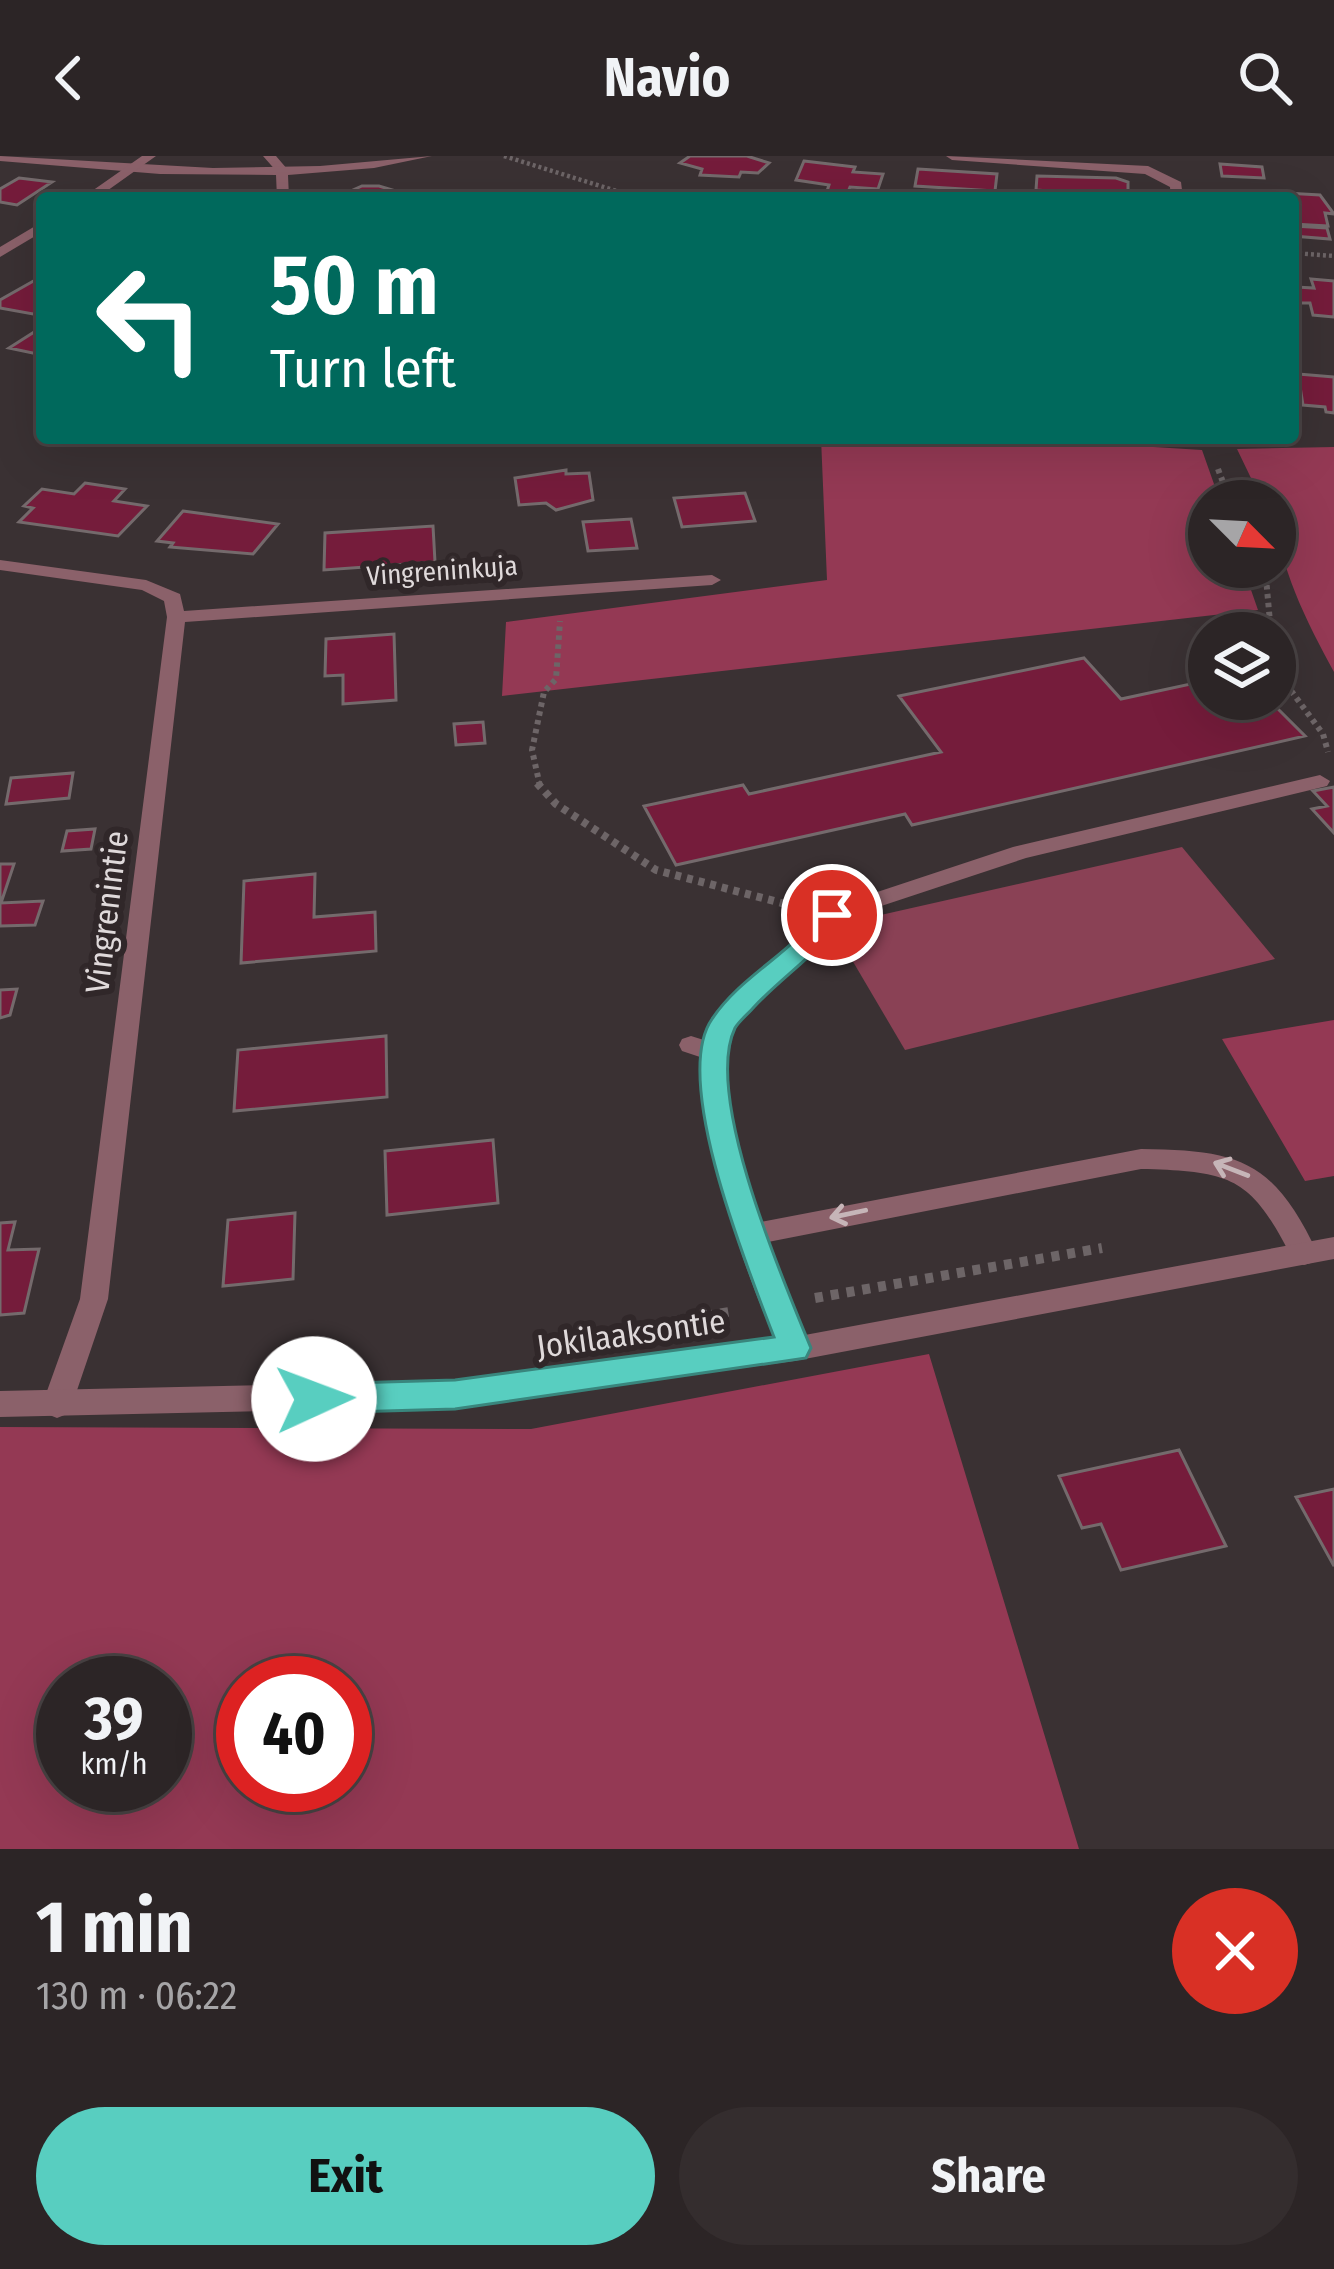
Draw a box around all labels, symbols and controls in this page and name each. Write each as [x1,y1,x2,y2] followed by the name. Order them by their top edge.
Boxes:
[36,45,102,111] icon: back
[1232,45,1298,111] icon: search
[604,46,730,110] text: Navio
[270,235,439,336] text: 50 m
[72,240,228,396] icon: left
[270,337,456,401] text: Turn left
[1188,480,1296,588] north arrow
[1188,480,1296,720] map controls
[365,550,519,592] street label: Vingreninkuja
[1188,612,1296,720] button: layers
[77,828,137,996] street label: Vingrenintie
[781,864,883,966] pin
[799,882,865,948] icon: arrive
[1213,1157,1250,1178] one-way arrow
[830,1204,868,1227] one-way arrow
[534,1301,728,1367] street label: Jokilaaksontie
[251,1336,377,1462] position arrow
[216,1656,372,1812] speed limit sign: 40
[85,1683,143,1755] text: 39
[81,1746,147,1782] text: km/h
[36,1885,193,1971] text: 1 min
[1172,1888,1298,2014] button: close
[36,1973,237,2019] text: 130 m · 06:22
[36,2107,655,2245] button: Exit
[679,2107,1298,2245] button: Share

